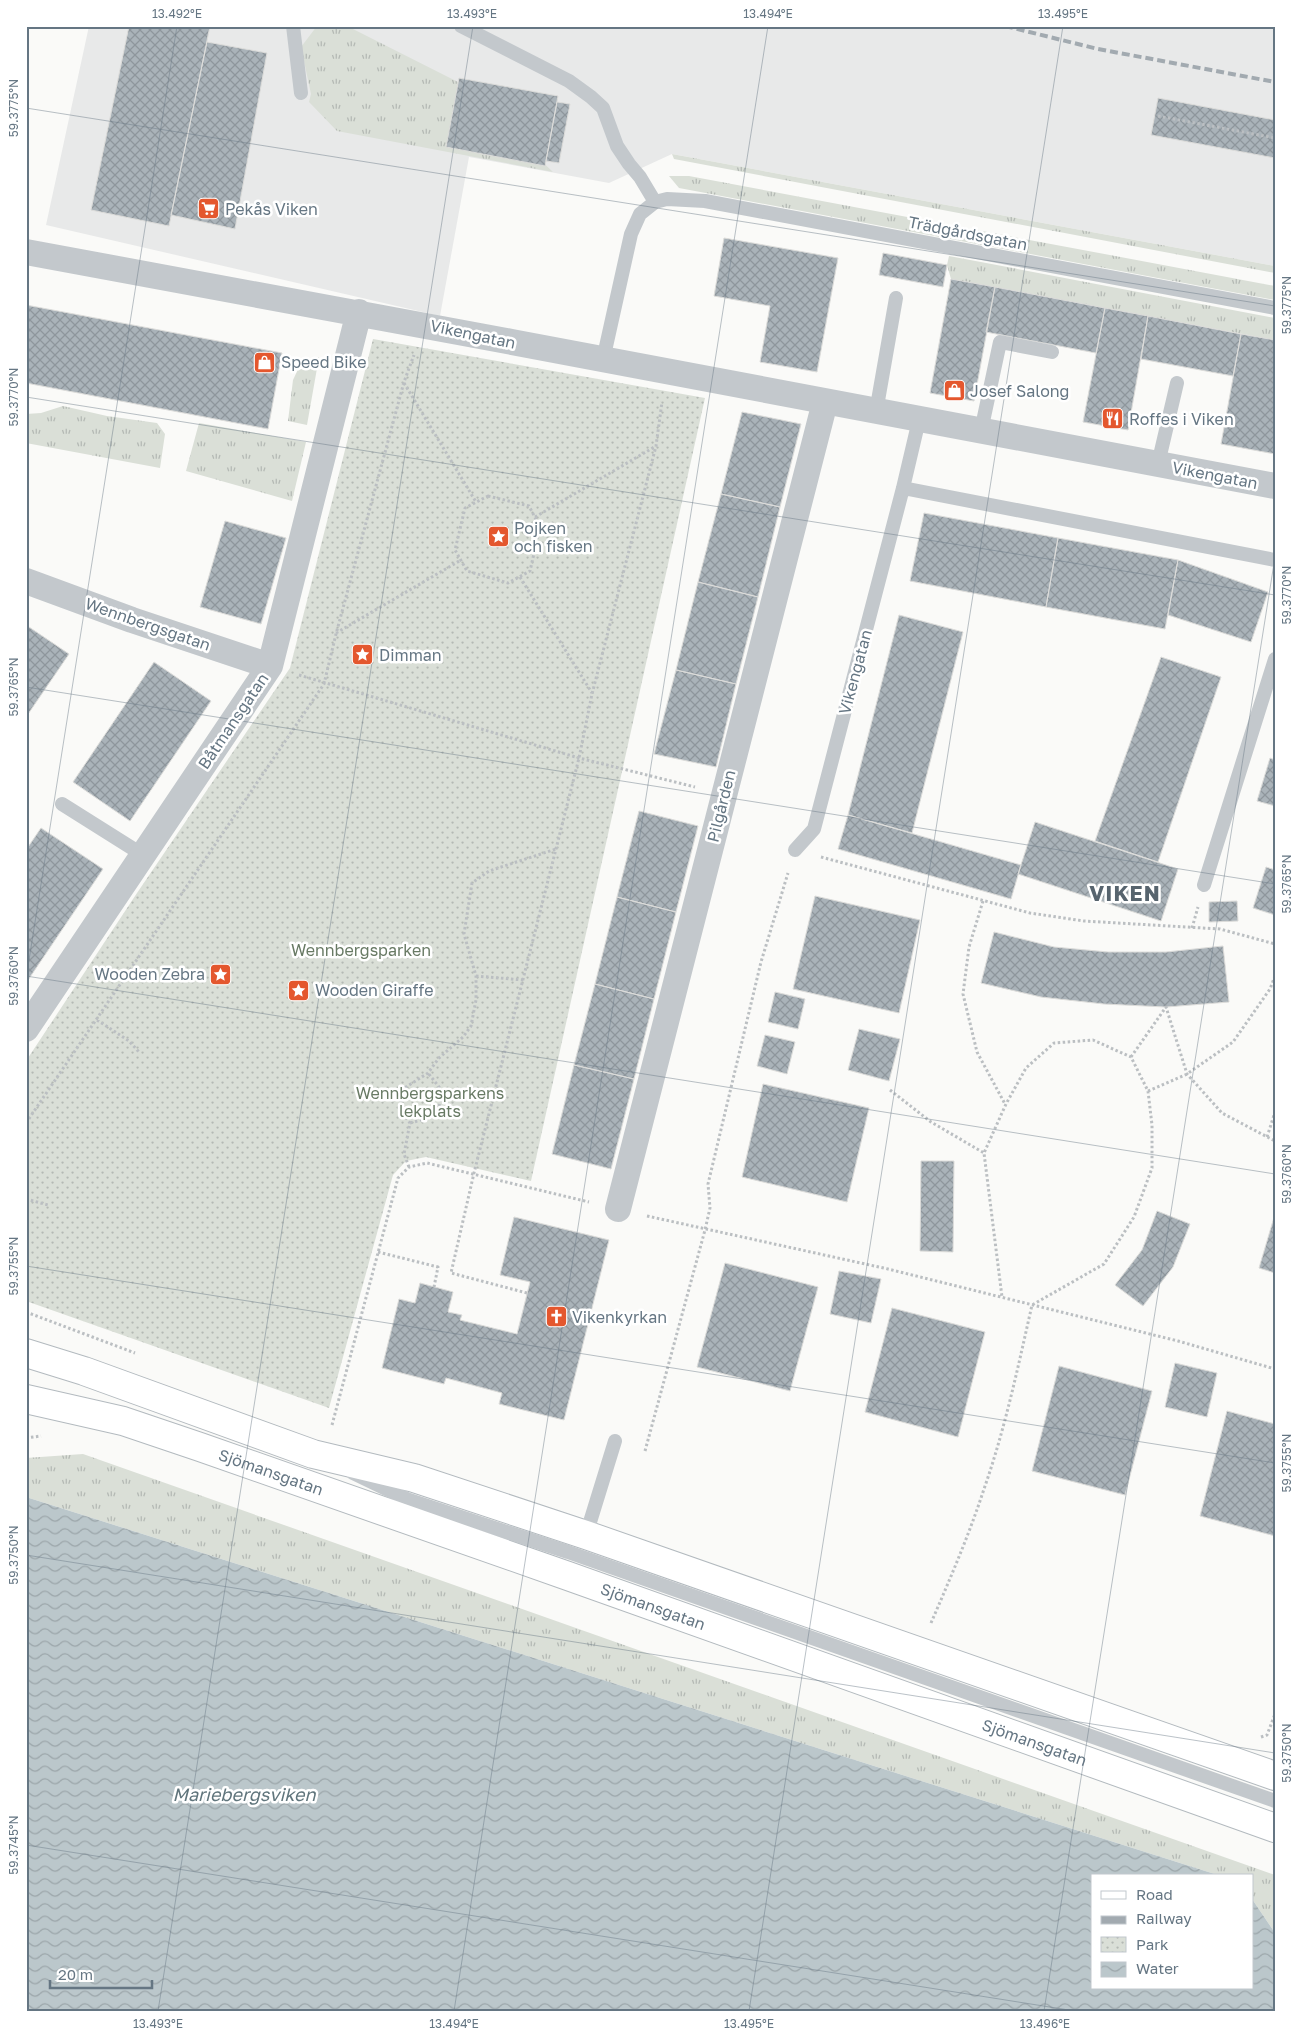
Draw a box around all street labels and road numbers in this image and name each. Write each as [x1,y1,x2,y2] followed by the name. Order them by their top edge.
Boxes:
[907,212,1029,254] street label: Trädgårdsgatan
[428,315,518,353] street label: Vikengatan
[1170,457,1260,493] street label: Vikengatan
[83,593,213,655] street label: Wennbergsgatan
[834,627,876,717] street label: Vikengatan
[194,669,272,773] street label: Båtmansgatan
[702,768,740,844] street label: Pilgården
[216,1444,326,1499] street label: Sjömansgatan
[598,1578,708,1634] street label: Sjömansgatan
[980,1714,1090,1770] street label: Sjömansgatan

